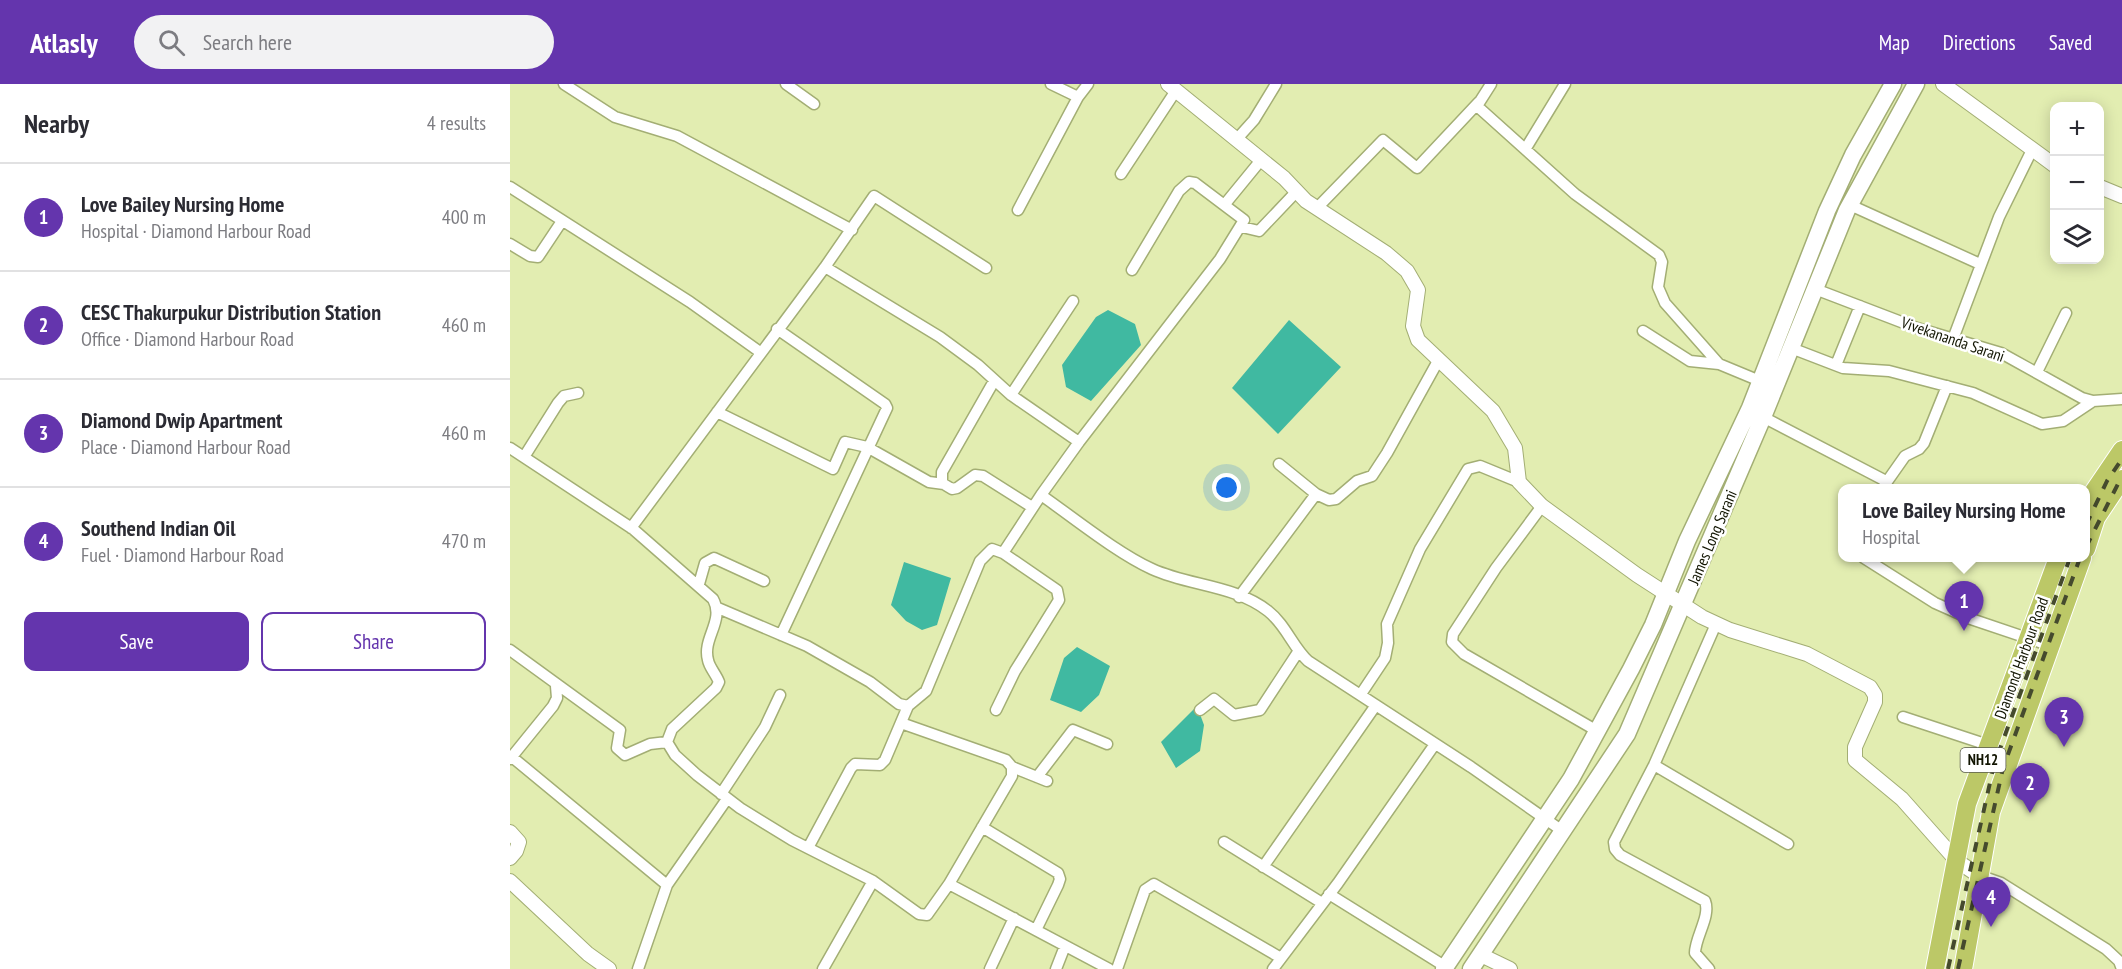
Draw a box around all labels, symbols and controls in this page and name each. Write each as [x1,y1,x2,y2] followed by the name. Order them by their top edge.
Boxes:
[134,15,554,69] search box
[30,24,98,61] text: Atlasly
[155,26,188,59] icon: search
[203,28,292,56] text: Search here
[1879,29,1910,56] text: Map
[1943,29,2016,56] text: Directions
[2049,29,2092,56] text: Saved
[2050,102,2104,264] map controls
[2050,102,2104,156] button: +
[24,107,89,140] text: Nearby
[427,110,486,136] text: 4 results
[2050,156,2104,210] button: −
[81,190,284,218] text: Love Bailey Nursing Home
[39,204,48,230] text: 1
[442,204,486,230] text: 400 m
[2050,210,2104,264] button: layers
[81,218,311,244] text: Hospital · Diamond Harbour Road
[81,298,381,326] text: CESC Thakurpukur Distribution Station
[39,312,48,338] text: 2
[442,312,486,338] text: 460 m
[1898,312,2007,366] street label: Vivekananda Sarani
[81,326,294,352] text: Office · Diamond Harbour Road
[81,406,282,434] text: Diamond Dwip Apartment
[39,420,48,446] text: 3
[442,420,486,446] text: 460 m
[81,434,291,460] text: Place · Diamond Harbour Road
[1212,473,1241,502] your location
[1838,484,2090,562] popup
[1683,487,1741,588] street label: James Long Sarani
[1862,496,2066,524] text: Love Bailey Nursing Home
[81,514,236,542] text: Southend Indian Oil
[1862,524,1920,550] text: Hospital
[39,528,48,554] text: 4
[442,528,486,554] text: 470 m
[81,542,284,568] text: Fuel · Diamond Harbour Road
[1944,582,1984,631] pin: 1
[1990,594,2052,722] street label: Diamond Harbour Road
[24,612,249,671] button: Save
[261,612,486,671] button: Share
[2044,698,2084,747] pin: 3
[1960,748,2006,772] road number: NH12
[2010,764,2050,813] pin: 2
[1972,878,2010,927] pin: 4

